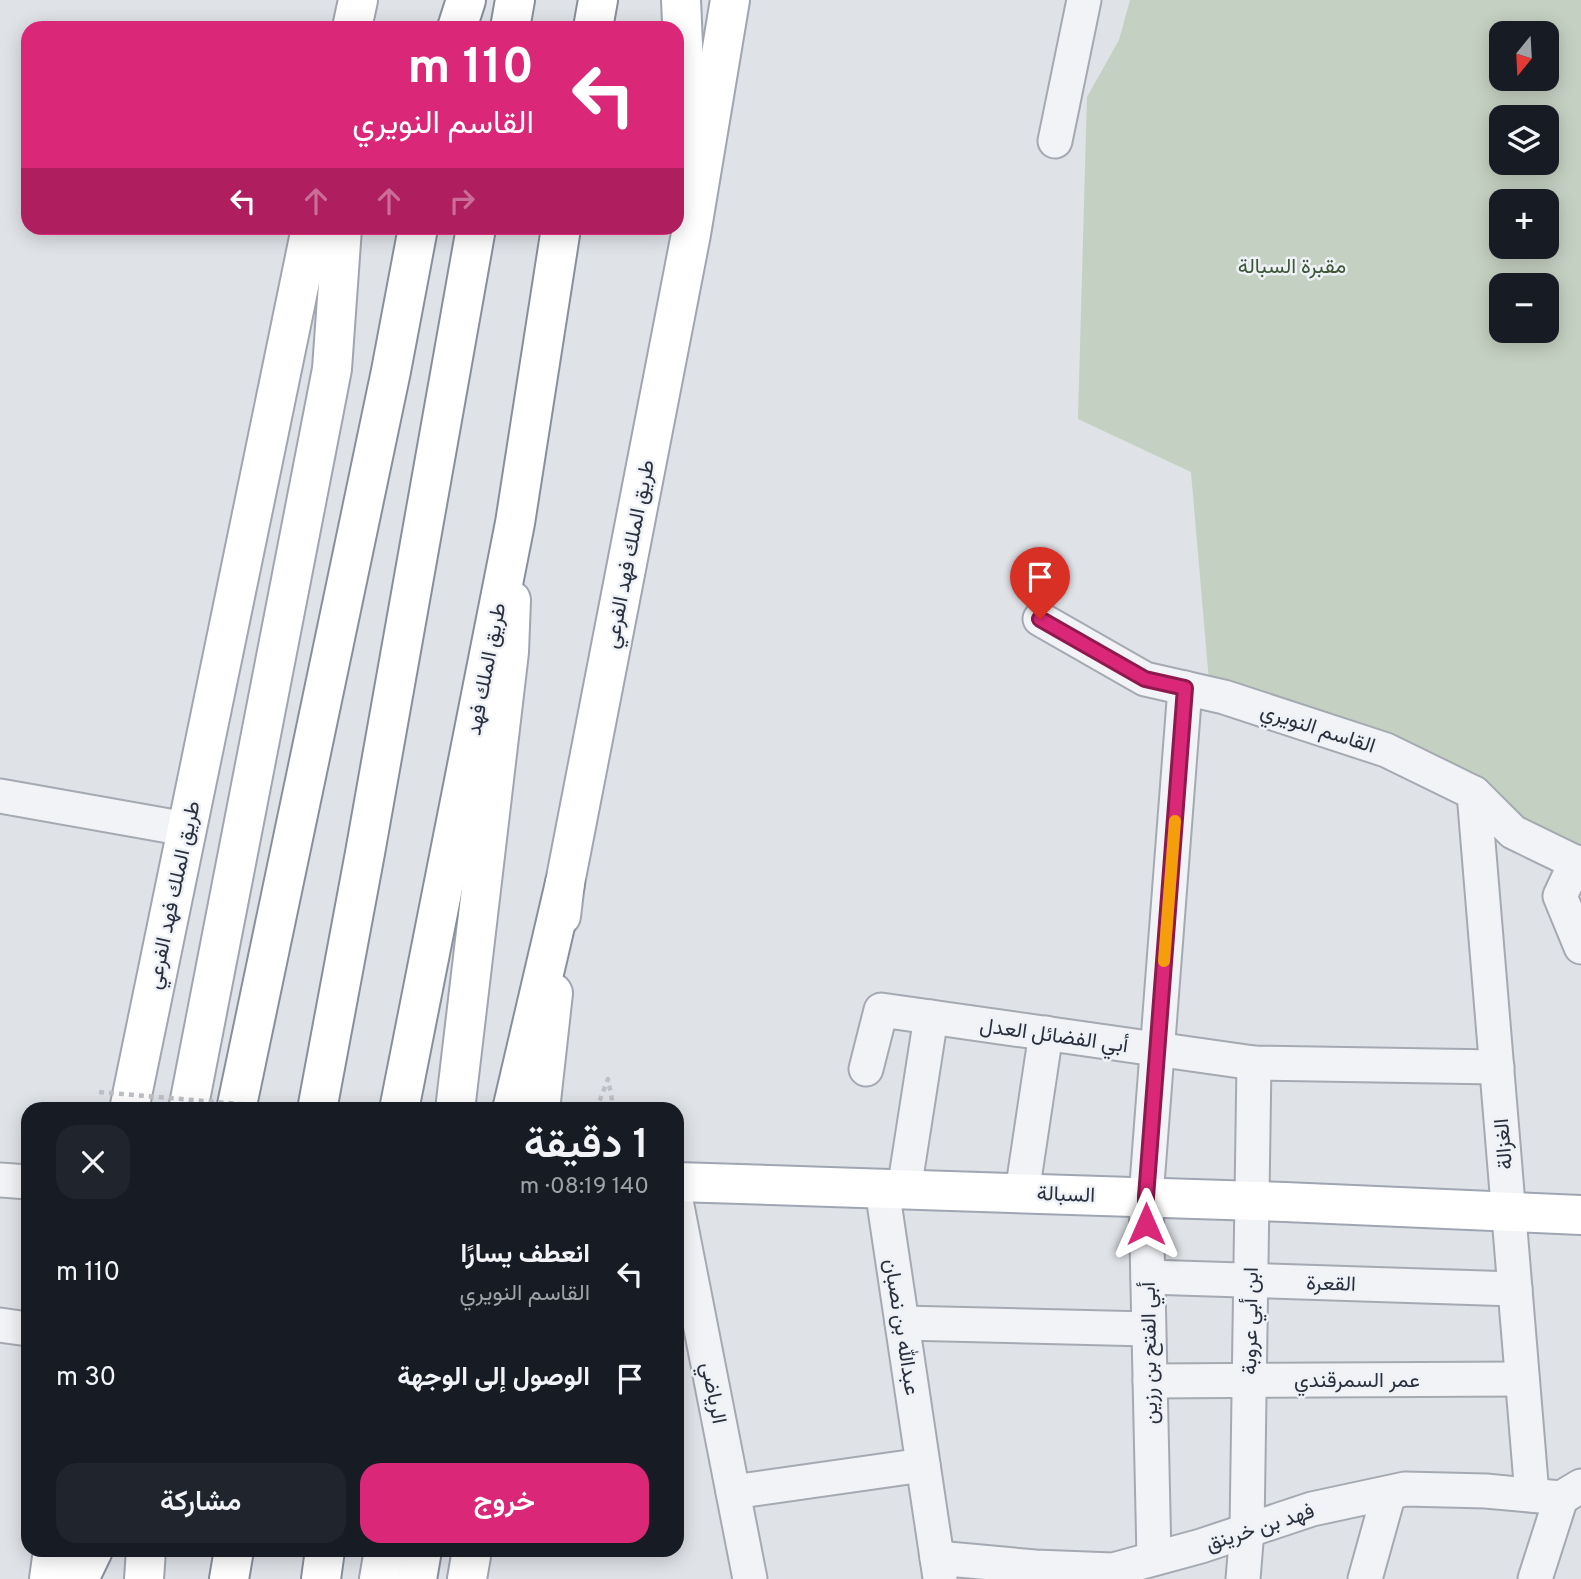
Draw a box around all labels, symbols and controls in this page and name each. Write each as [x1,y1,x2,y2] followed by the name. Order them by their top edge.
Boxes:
[1489,21,1559,91] north arrow
[1489,21,1559,343] map controls
[407,39,534,101] text: 110 m
[558,49,649,140] icon: left
[352,105,534,145] text: القاسم النويري
[1489,105,1559,175] button: layers
[224,182,262,220] icon: left
[297,182,335,220] icon: ahead
[370,182,408,220] icon: ahead
[443,182,481,220] icon: right
[1489,189,1559,259] button: +
[1238,254,1346,281] park label: مقبرة السبالة
[1489,273,1559,343] button: −
[599,458,664,651] street label: طريق الملك فهد الفرعي
[1010,547,1070,619] pin
[1021,558,1059,596] icon: arrive
[461,601,514,738] street label: طريق الملك فهد
[1256,698,1378,763] street label: القاسم النويري
[141,799,210,992] street label: طريق الملك فهد الفرعي
[978,1013,1130,1062] street label: أبي الفضائل العدل
[1489,1117,1520,1171] street label: الغزالة
[524,1120,649,1173] text: 1 دقيقة
[56,1125,130,1199] button: close
[520,1173,649,1202] text: 140 m · 08:19
[1036,1181,1096,1210] street label: السبالة
[1109,1187,1183,1261] position arrow
[460,1239,590,1272] text: انعطف يسارًا
[611,1255,649,1293] icon: left
[56,1257,120,1290] text: 110 m
[876,1257,926,1398] street label: عبدالله بن نصبان
[1237,1267,1268,1375] street label: ابن أبي عروبة
[1306,1270,1356,1299] street label: القعرة
[459,1280,590,1309] text: القاسم النويري
[1136,1281,1167,1424] street label: أبي الفتح بن رزين
[611,1360,649,1398] icon: arrive
[691,1360,732,1427] street label: الرياضي
[56,1362,116,1395] text: 30 m
[397,1362,590,1395] text: الوصول إلى الوجهة
[1294,1368,1420,1397] street label: عمر السمرقندي
[56,1463,346,1543] button: مشاركة
[360,1463,649,1543] button: خروج
[1203,1498,1318,1559] street label: فهد بن خرينق

